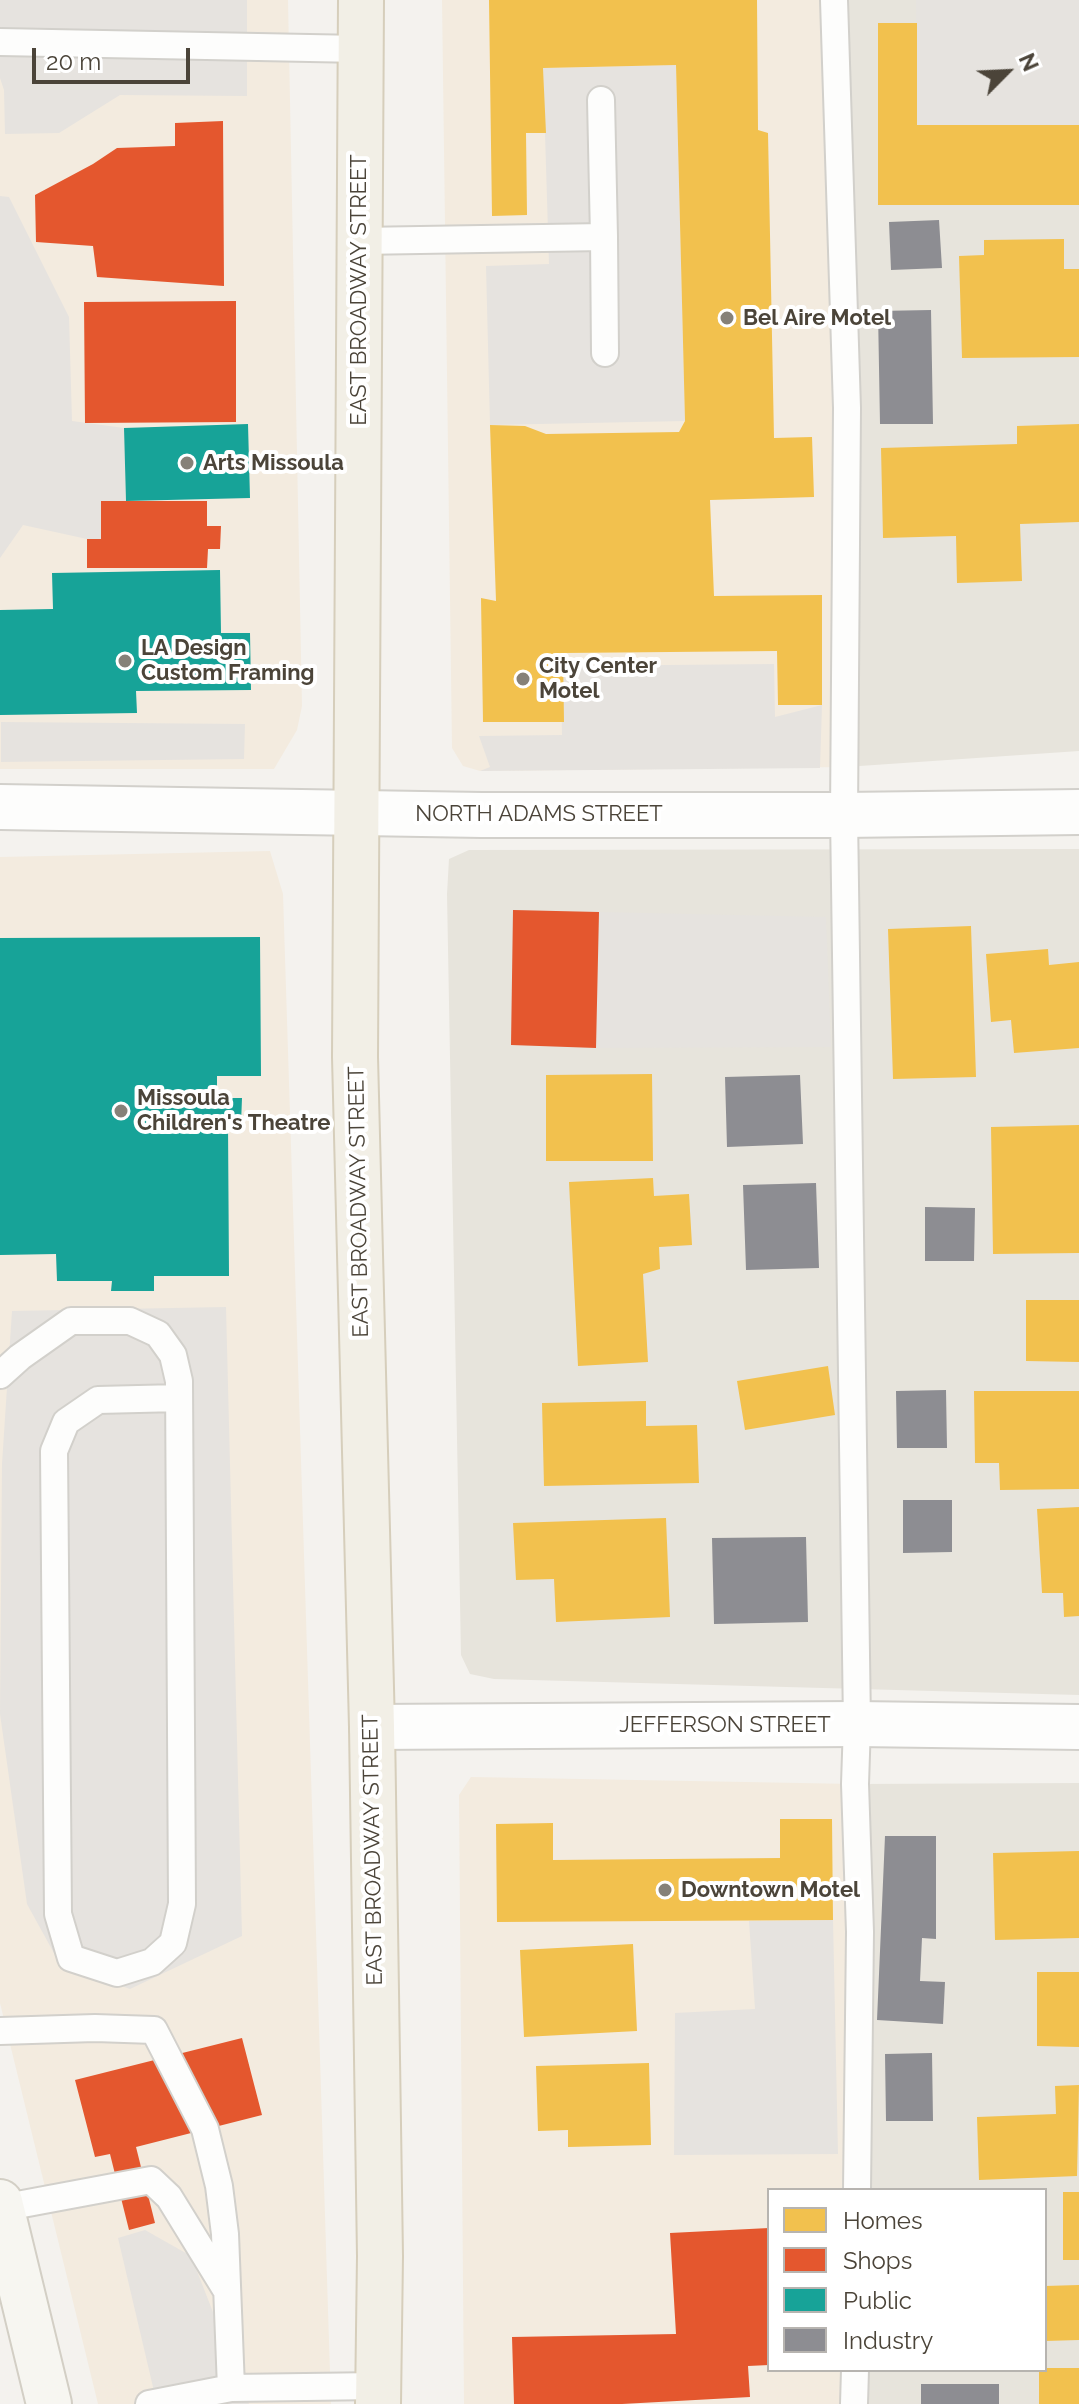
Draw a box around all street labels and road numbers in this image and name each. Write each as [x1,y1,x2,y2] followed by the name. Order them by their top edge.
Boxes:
[346,154,372,426] street label: EAST BROADWAY STREET
[415,801,663,827] street label: NORTH ADAMS STREET
[343,1066,375,1338] street label: EAST BROADWAY STREET
[619,1712,831,1738] street label: JEFFERSON STREET
[357,1714,389,1986] street label: EAST BROADWAY STREET

